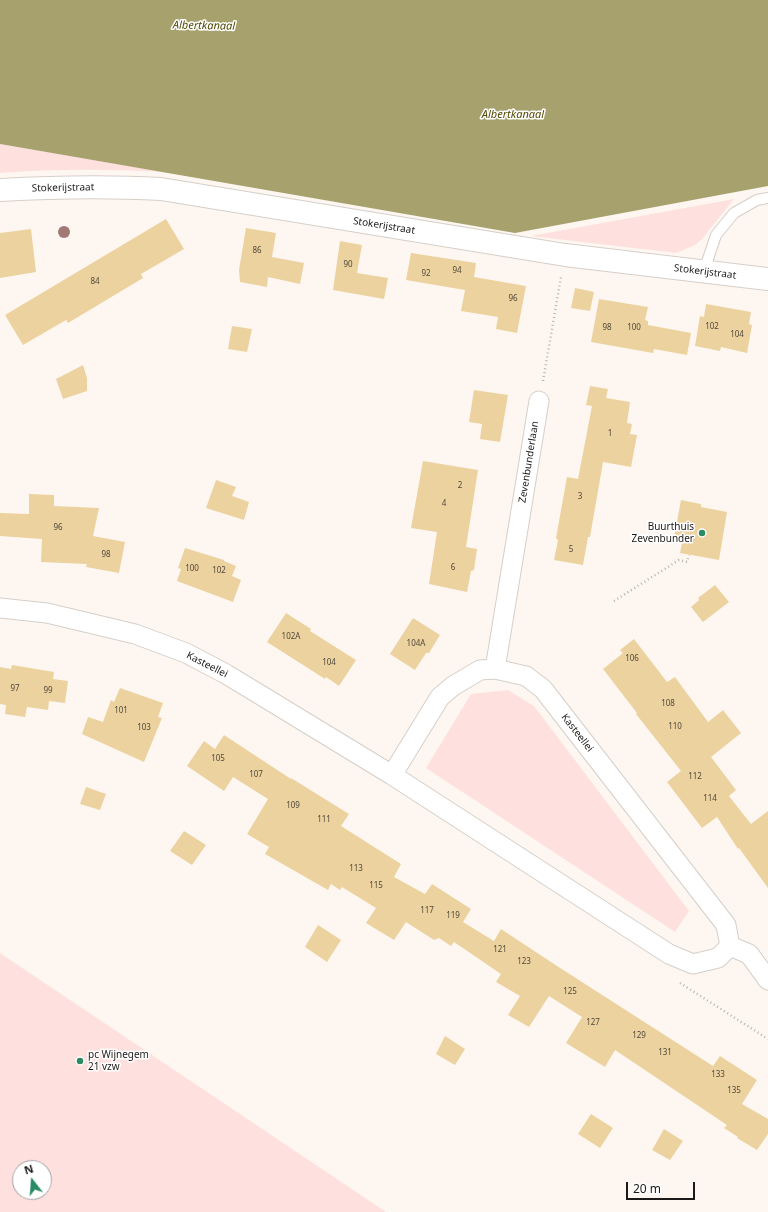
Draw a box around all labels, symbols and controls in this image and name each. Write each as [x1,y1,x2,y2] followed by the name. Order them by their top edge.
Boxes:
[173,19,235,33] water label: Albertkanaal
[482,108,544,122] water label: Albertkanaal
[32,181,94,195] street label: Stokerijstraat
[352,215,416,237] street label: Stokerijstraat
[252,246,262,256] house number: 86
[343,260,353,270] house number: 90
[673,262,737,282] street label: Stokerijstraat
[452,266,462,276] house number: 94
[421,269,431,279] house number: 92
[90,277,100,287] house number: 84
[508,294,518,304] house number: 96
[705,322,719,332] house number: 102
[602,323,612,333] house number: 98
[627,323,641,333] house number: 100
[730,330,744,340] house number: 104
[517,420,541,504] street label: Zevenbunderlaan
[608,429,612,439] house number: 1
[458,481,462,491] house number: 2
[578,492,582,502] house number: 3
[442,499,446,509] house number: 4
[632,521,694,544] place label: Buurthuis Zevenbunder
[53,523,63,533] house number: 96
[697,528,707,538] marker: Buurthuis Zevenbunder
[569,545,573,555] house number: 5
[101,550,111,560] house number: 98
[451,563,455,573] house number: 6
[185,564,199,574] house number: 100
[212,566,226,576] house number: 102
[282,632,300,642] house number: 102A
[407,639,425,649] house number: 104A
[184,649,230,681] street label: Kasteellei
[625,654,639,664] house number: 106
[322,658,336,668] house number: 104
[10,684,20,694] house number: 97
[43,686,53,696] house number: 99
[661,699,675,709] house number: 108
[114,706,128,716] house number: 101
[558,712,596,754] street label: Kasteellei
[668,722,682,732] house number: 110
[137,723,151,733] house number: 103
[211,754,225,764] house number: 105
[249,770,263,780] house number: 107
[688,772,702,782] house number: 112
[703,794,717,804] house number: 114
[286,801,300,811] house number: 109
[317,815,331,825] house number: 111
[349,864,363,874] house number: 113
[369,881,383,891] house number: 115
[420,906,434,916] house number: 117
[446,911,460,921] house number: 119
[493,945,507,955] house number: 121
[517,957,531,967] house number: 123
[563,987,577,997] house number: 125
[586,1018,600,1028] house number: 127
[632,1031,646,1041] house number: 129
[658,1048,672,1058] house number: 131
[88,1049,149,1072] place label: pc Wijnegem 21 vzw
[75,1056,85,1066] marker: pc Wijnegem 21 vzw
[711,1070,725,1080] house number: 133
[727,1086,741,1096] house number: 135
[12,1160,52,1200] north arrow
[22,1161,35,1177] text: N
[628,1174,697,1200] scale bar
[633,1180,661,1197] text: 20 m

